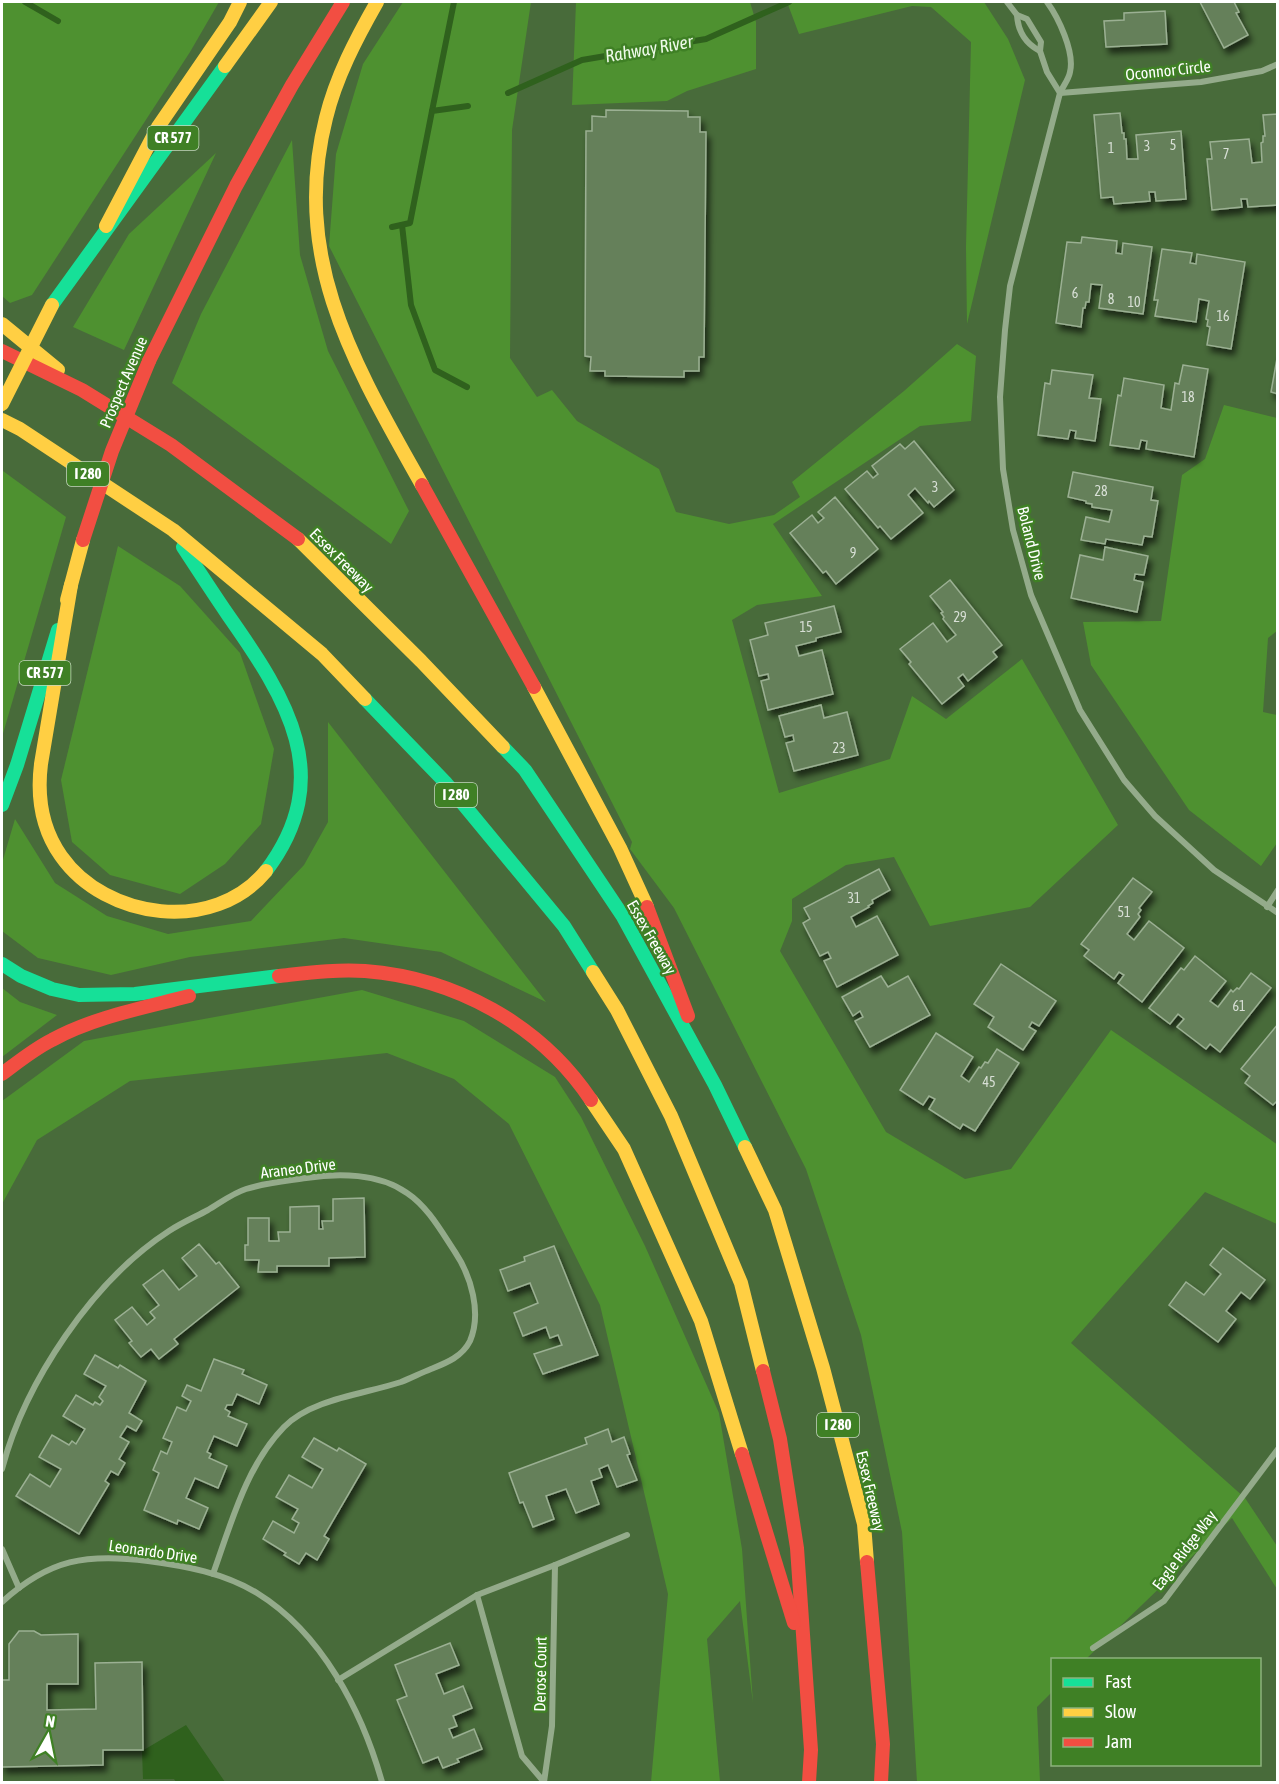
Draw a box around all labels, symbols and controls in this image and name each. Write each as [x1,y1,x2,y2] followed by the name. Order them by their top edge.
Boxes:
[603,30,695,67] water label: Rahway River
[1124,57,1212,83] street label: Oconnor Circle
[148,126,198,150] road number: CR 577
[1170,137,1176,153] house number: 5
[1144,138,1150,154] house number: 3
[1108,140,1114,156] house number: 1
[1223,146,1229,162] house number: 7
[1072,285,1079,301] house number: 6
[1108,291,1115,307] house number: 8
[1127,294,1141,310] house number: 10
[1216,308,1230,324] house number: 16
[96,334,151,431] street label: Prospect Avenue
[1181,389,1195,405] house number: 18
[67,462,109,486] road number: I 280
[932,479,938,495] house number: 3
[1094,483,1108,499] house number: 28
[1014,504,1050,582] street label: Boland Drive
[306,524,378,597] street label: Essex Freeway
[850,545,856,561] house number: 9
[953,609,967,625] house number: 29
[799,619,813,635] house number: 15
[20,661,70,685] road number: CR 577
[832,740,846,756] house number: 23
[435,783,477,807] road number: I 280
[847,890,861,906] house number: 31
[623,897,681,978] street label: Essex Freeway
[1117,904,1131,920] house number: 51
[1232,998,1246,1014] house number: 61
[982,1074,996,1090] house number: 45
[259,1154,337,1182] street label: Araneo Drive
[817,1413,859,1437] road number: I 280
[852,1449,889,1534] street label: Essex Freeway
[1148,1506,1221,1594] street label: Eagle Ridge Way
[108,1536,198,1566] street label: Leonardo Drive
[530,1636,550,1712] street label: Derose Court
[1051,1658,1261,1766] legend
[1105,1671,1132,1692] text: Fast
[1105,1701,1136,1722] text: Slow
[18,1706,78,1766] north arrow
[44,1712,56,1731] text: N
[1105,1731,1132,1752] text: Jam

